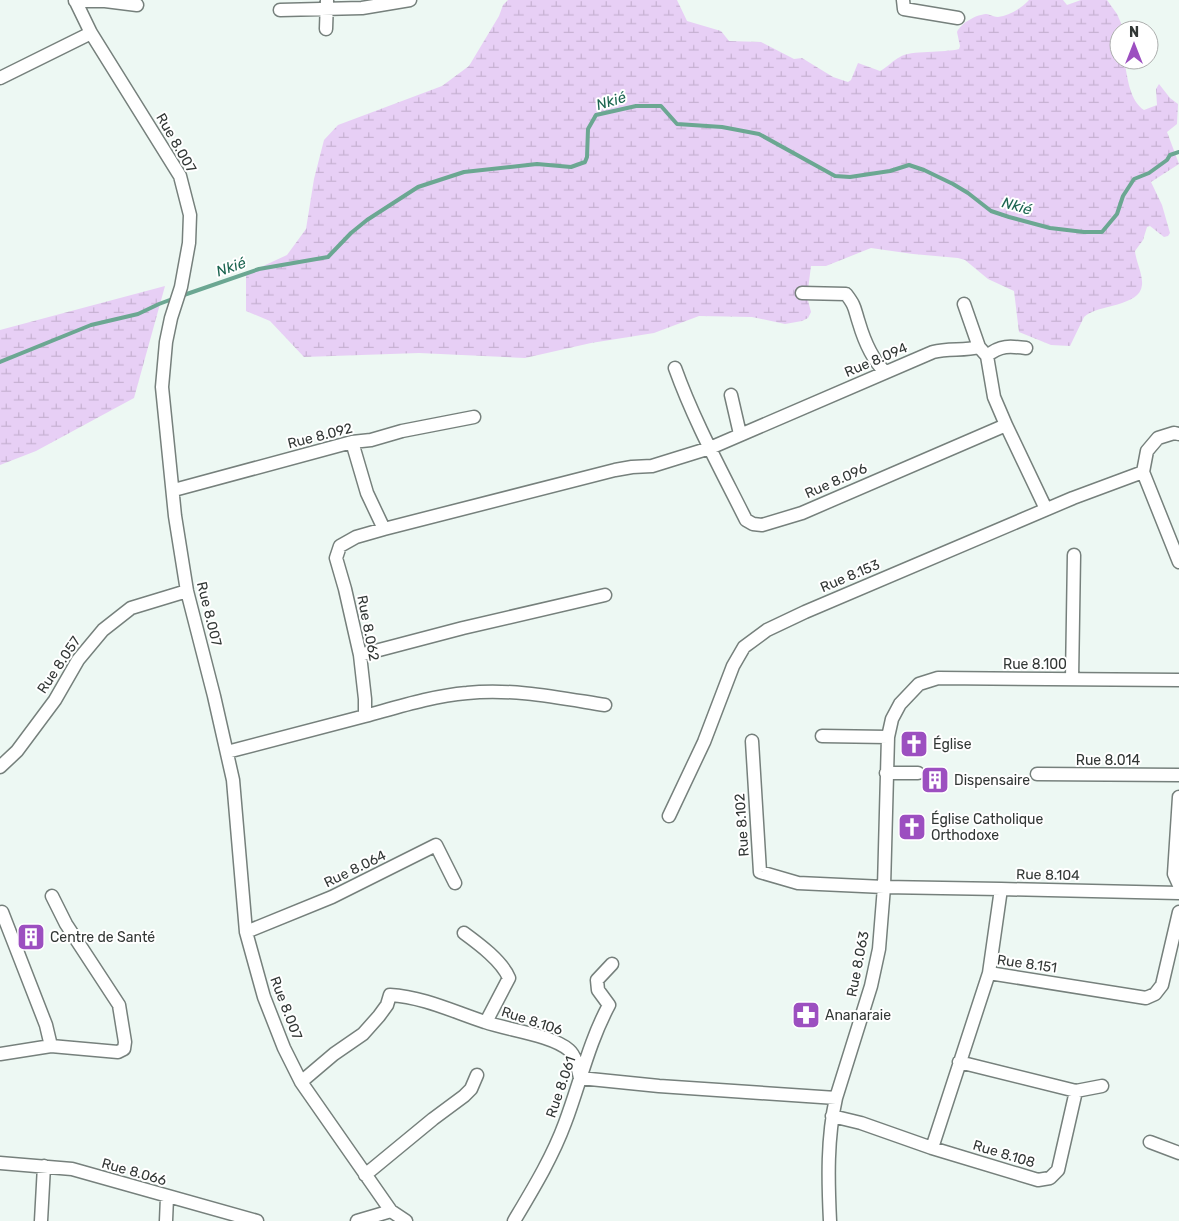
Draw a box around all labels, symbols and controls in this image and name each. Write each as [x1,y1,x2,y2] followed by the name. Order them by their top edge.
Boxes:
[1109,20,1159,70] north arrow
[1129,24,1139,41] text: N
[594,88,629,114] water label: Nkié
[152,110,200,176] street label: Rue 8.007
[1000,193,1035,219] water label: Nkié
[214,253,249,280] water label: Nkié
[842,339,910,381] street label: Rue 8.094
[286,420,354,452] street label: Rue 8.092
[802,460,870,502] street label: Rue 8.096
[818,556,882,596] street label: Rue 8.153
[193,580,225,648] street label: Rue 8.007
[353,594,383,662] street label: Rue 8.062
[34,633,84,697] street label: Rue 8.057
[1003,656,1067,673] street label: Rue 8.100
[899,729,929,759] church icon: Église
[933,735,972,753] place label: Église
[1076,752,1141,769] street label: Rue 8.014
[920,765,950,795] building icon: Dispensaire
[954,772,1030,789] place label: Dispensaire
[731,793,753,857] street label: Rue 8.102
[931,810,1044,844] place label: Église Catholique Orthodoxe
[897,812,927,842] church icon: Église Catholique Orthodoxe
[321,847,389,891] street label: Rue 8.064
[1016,866,1080,884] street label: Rue 8.104
[16,922,46,952] building icon: Centre de Santé
[50,929,155,946] place label: Centre de Santé
[843,930,873,998] street label: Rue 8.063
[996,951,1058,977] street label: Rue 8.151
[266,974,306,1042] street label: Rue 8.007
[791,1000,821,1030] pharmacy icon: Ananaraie
[499,1003,565,1039] street label: Rue 8.106
[825,1007,891,1024] place label: Ananaraie
[543,1054,579,1120] street label: Rue 8.061
[971,1137,1037,1172] street label: Rue 8.108
[100,1155,168,1189] street label: Rue 8.066

